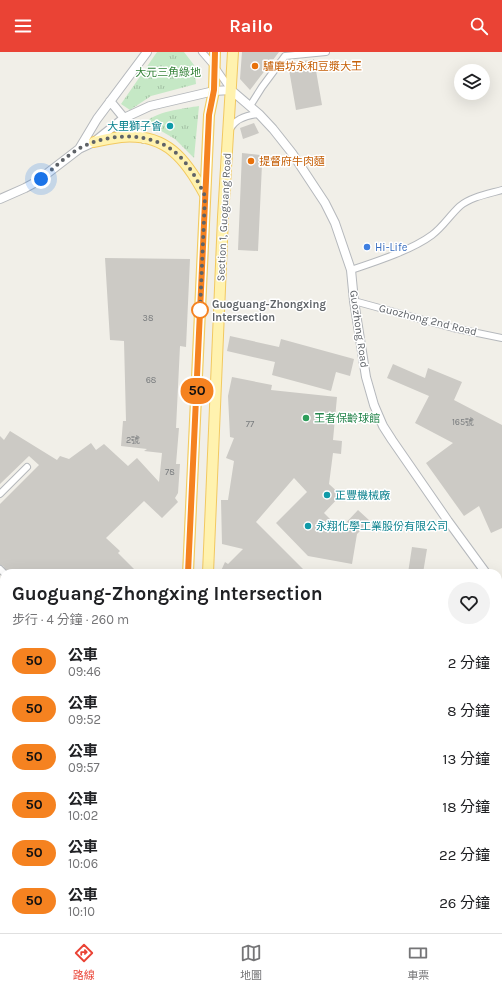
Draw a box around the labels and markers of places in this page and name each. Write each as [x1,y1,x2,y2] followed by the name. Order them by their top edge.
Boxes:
[263,60,362,73] place label: 驢磨坊永和豆漿大王
[250,61,260,71] marker: 驢磨坊永和豆漿大王
[107,120,162,133] place label: 大里獅子會
[165,121,175,131] marker: 大里獅子會
[259,155,325,168] place label: 提督府牛肉麵
[246,156,256,166] marker: 提督府牛肉麵
[375,241,408,254] place label: Hi-Life
[362,242,372,252] marker: Hi-Life
[212,298,326,324] place label: Guoguang-Zhongxing Intersection
[191,301,209,319] marker: Guoguang-Zhongxing Intersection
[314,412,380,425] place label: 王者保齡球館
[301,413,311,423] marker: 王者保齡球館
[335,489,390,502] place label: 正豐機械廠
[322,490,332,500] marker: 正豐機械廠
[316,520,448,533] place label: 永翔化學工業股份有限公司
[303,521,313,531] marker: 永翔化學工業股份有限公司

